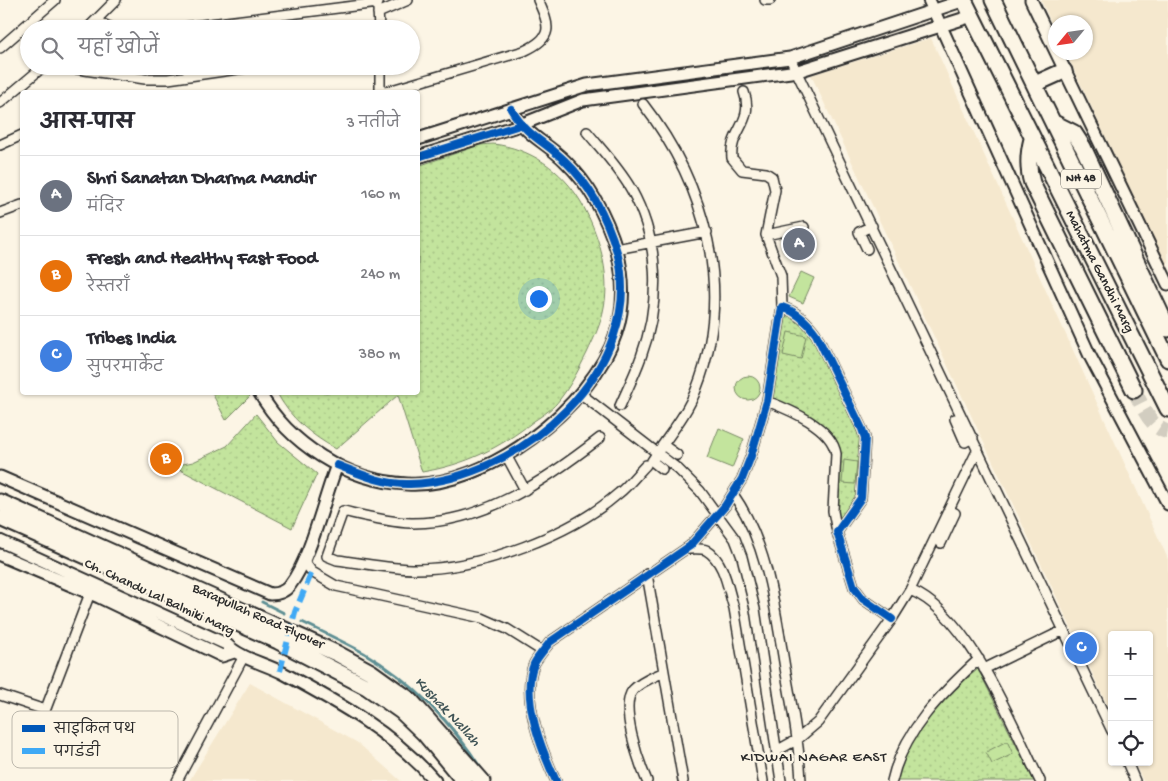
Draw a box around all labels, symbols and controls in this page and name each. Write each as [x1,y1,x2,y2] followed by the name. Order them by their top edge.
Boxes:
[1048,15,1093,60] north arrow
[20,20,420,75] search box
[38,34,66,62] icon: search
[78,38,159,61] text: यहाँ खोजें
[40,112,134,137] text: आस-पास
[346,115,400,134] text: 3 नतीजे
[87,168,315,191] text: Shri Sanatan Dharma Mandir
[1061,170,1101,188] road number: NH 48
[51,186,61,205] text: A
[361,186,400,205] text: 160 m
[87,199,124,218] text: मंदिर
[1061,208,1137,336] street label: Mahatma Gandhi Marg
[783,225,815,263] pin: A
[87,248,318,271] text: Fresh and Healthy Fast Food
[52,266,60,285] text: B
[360,266,400,285] text: 240 m
[87,279,130,298] text: रेस्तराँ
[526,286,552,312] your location
[87,328,176,351] text: Tribes India
[52,346,60,365] text: C
[359,346,400,365] text: 380 m
[87,359,164,378] text: सुपरमार्केट
[150,440,182,478] pin: B
[81,556,237,640] street label: Ch. Chandu Lal Balmiki Marg
[189,580,328,654] street label: Barapullah Road Flyover
[1065,629,1097,667] pin: C
[1108,631,1153,766] map controls
[1108,631,1153,676] button: +
[410,673,484,751] water label: Kushak Nallah
[1108,676,1153,721] button: −
[12,711,178,768] legend
[53,717,136,739] text: साइकिल पथ
[1108,721,1153,766] button: locate
[53,740,101,762] text: पगडंडी
[741,749,888,767] district label: KIDWAI NAGAR EAST

